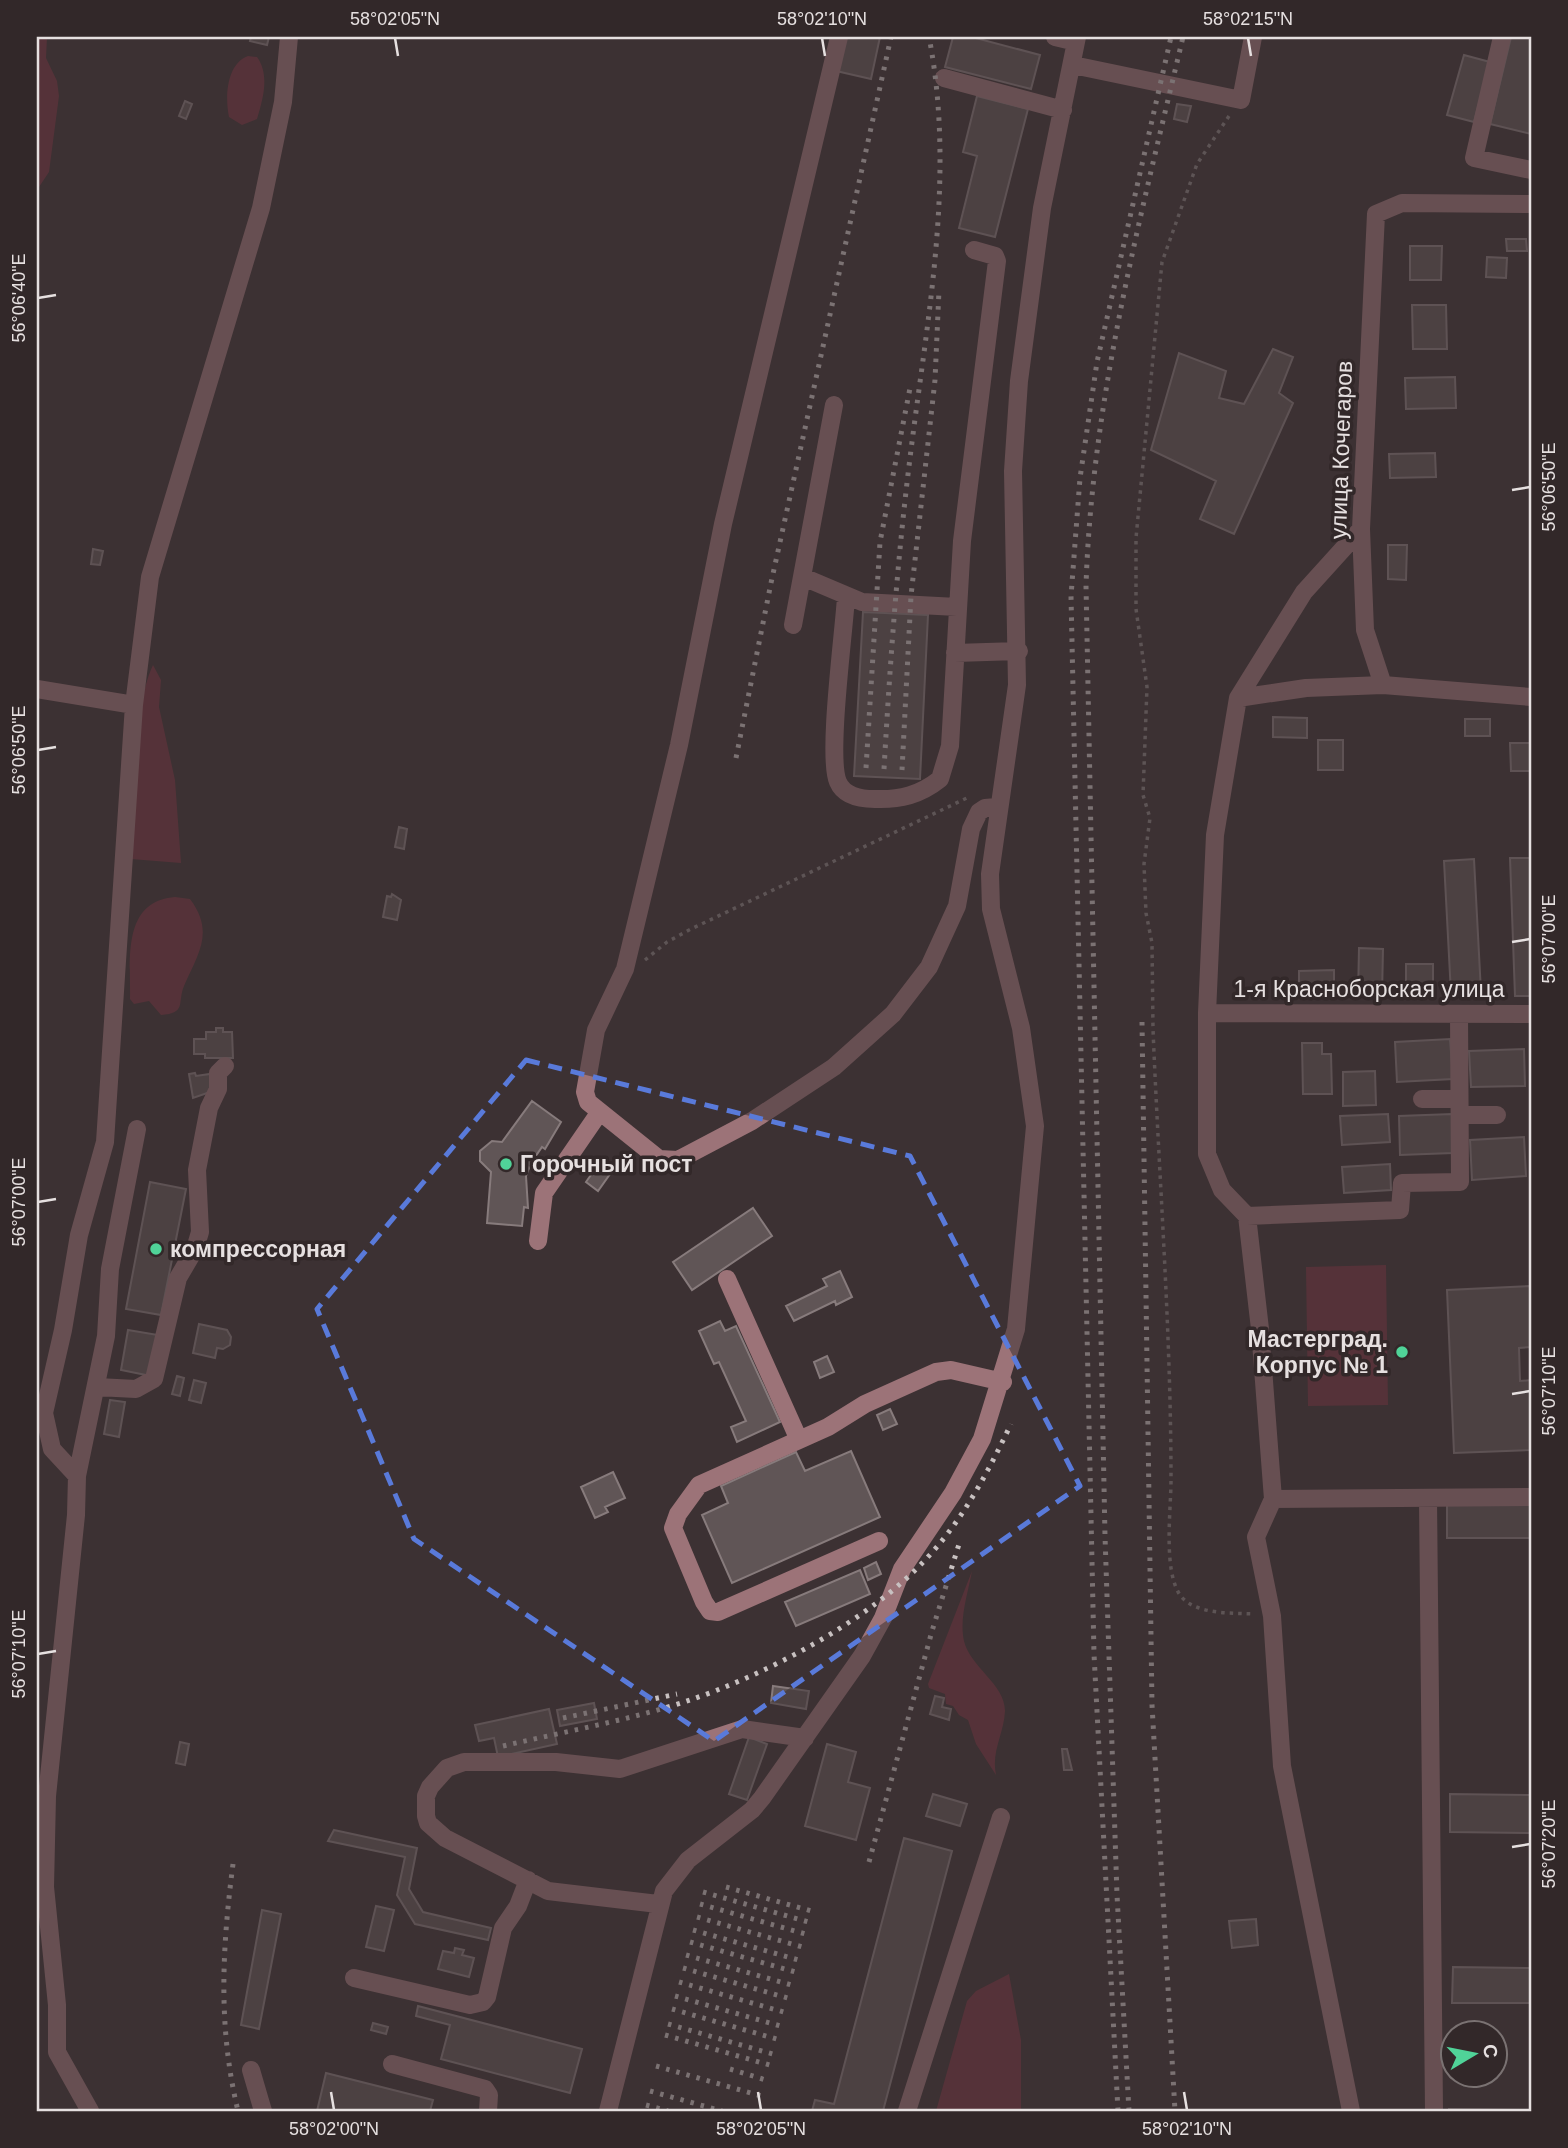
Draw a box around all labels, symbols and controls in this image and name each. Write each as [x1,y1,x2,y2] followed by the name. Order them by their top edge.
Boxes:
[350,9,440,29] text: 58°02'05"N
[777,9,867,29] text: 58°02'10"N
[1203,9,1293,29] text: 58°02'15"N
[9,253,29,343] text: 56°06'40"E
[1325,360,1357,540] street label: улица Кочегаров
[1539,442,1559,532] text: 56°06'50"E
[9,705,29,795] text: 56°06'50"E
[1539,894,1559,984] text: 56°07'00"E
[1234,976,1505,1002] street label: 1-я Красноборская улица
[520,1151,693,1177] place label: Горочный пост
[498,1156,514,1172] marker: Горочный пост
[9,1157,29,1247] text: 56°07'00"E
[170,1236,346,1262] place label: компрессорная
[148,1241,164,1257] marker: компрессорная
[1247,1326,1388,1378] place label: Мастерград. Корпус № 1
[1394,1344,1410,1360] marker: Мастерград. Корпус № 1
[1539,1346,1559,1436] text: 56°07'10"E
[9,1609,29,1699] text: 56°07'10"E
[1539,1799,1559,1889] text: 56°07'20"E
[1438,2018,1508,2088] north arrow
[1479,2043,1502,2060] text: С
[289,2119,379,2139] text: 58°02'00"N
[716,2119,806,2139] text: 58°02'05"N
[1142,2119,1232,2139] text: 58°02'10"N

